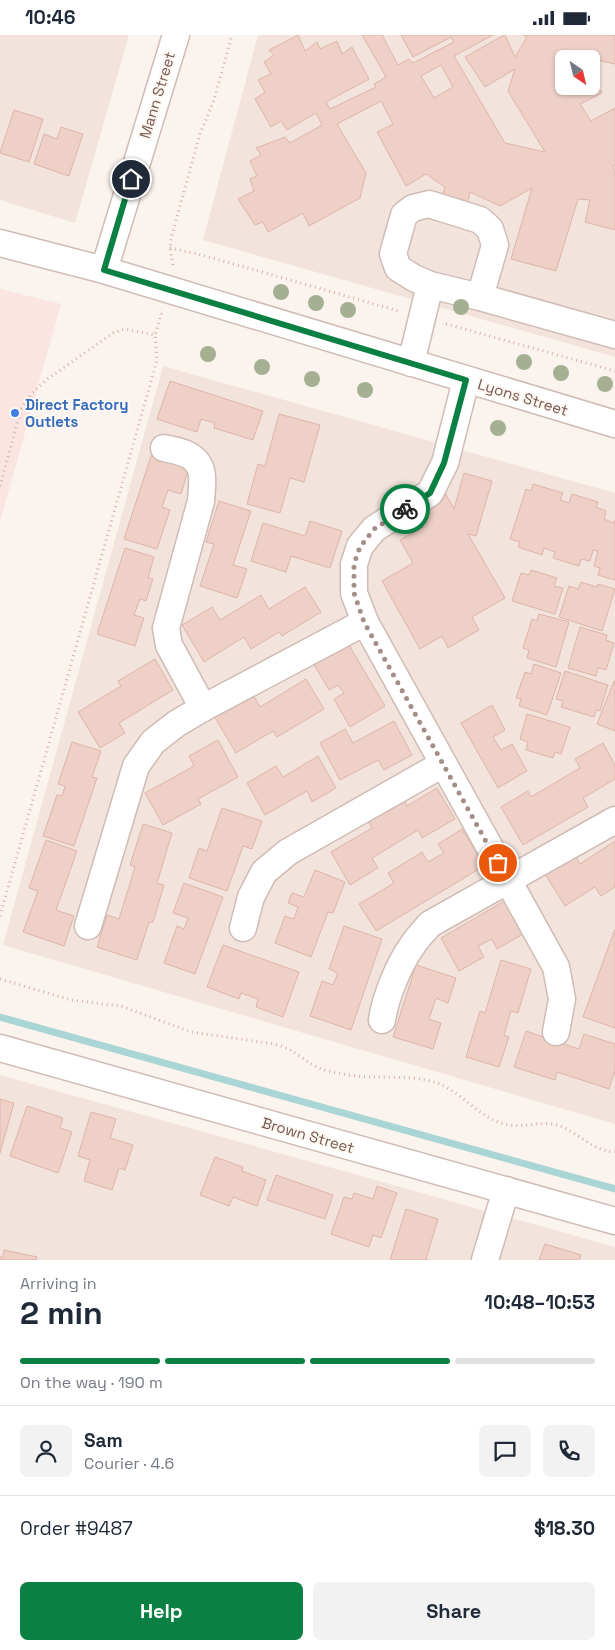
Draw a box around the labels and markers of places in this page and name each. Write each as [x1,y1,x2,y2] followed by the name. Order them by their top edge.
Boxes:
[110,158,152,200] pin
[25,395,128,431] place label: Direct Factory Outlets
[9,407,21,419] marker: Direct Factory Outlets
[477,842,519,884] pin

